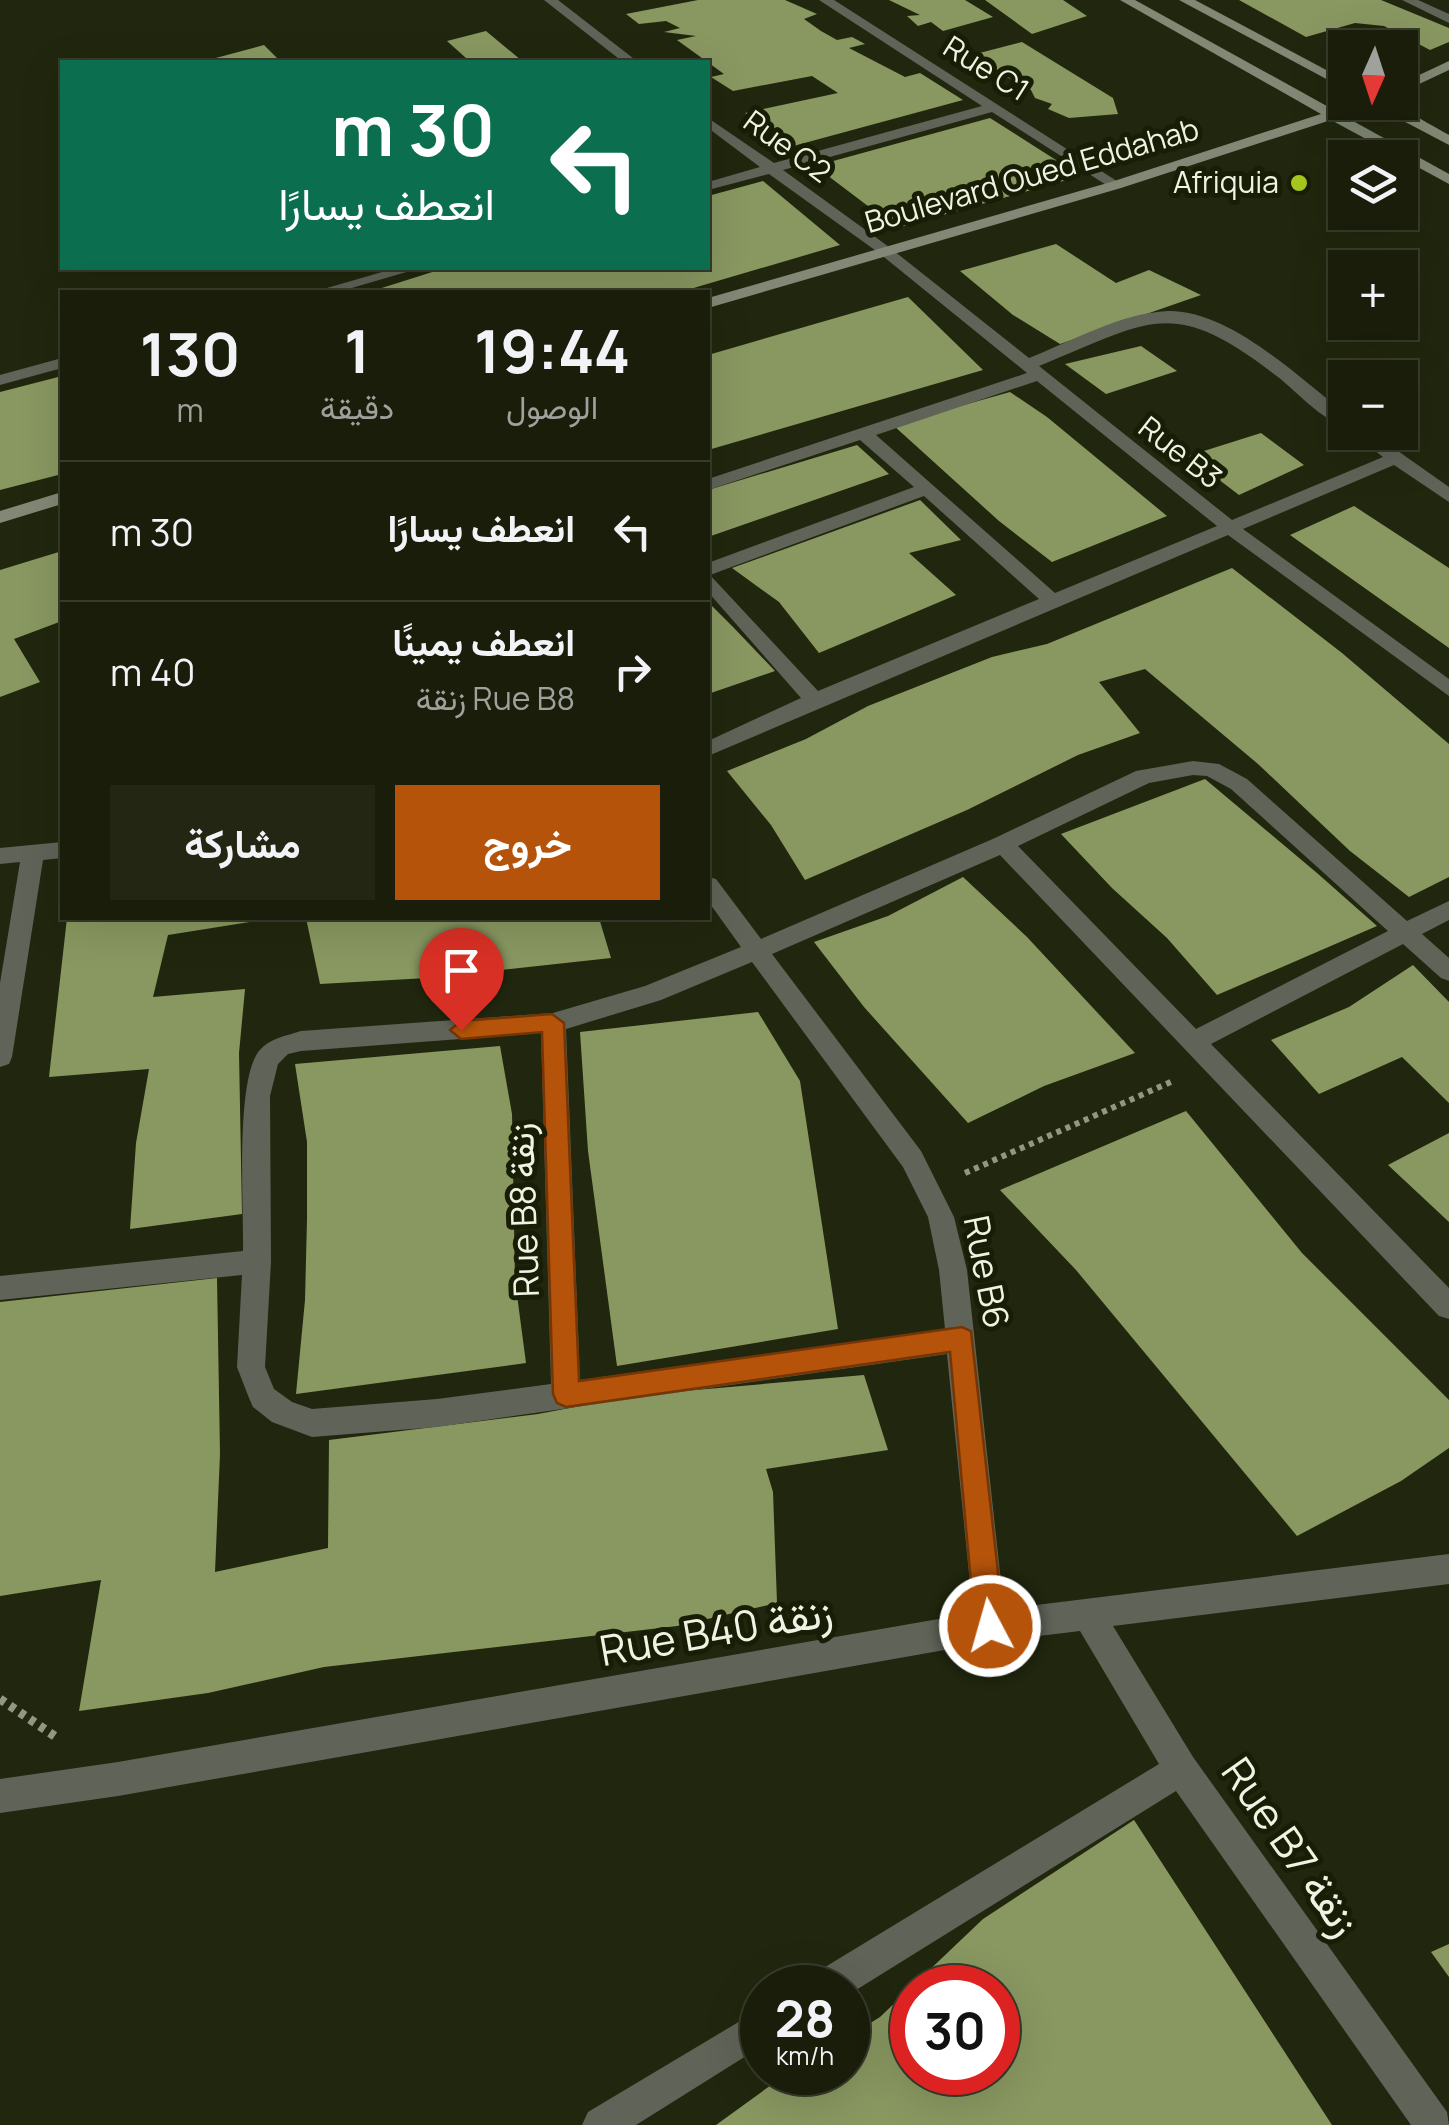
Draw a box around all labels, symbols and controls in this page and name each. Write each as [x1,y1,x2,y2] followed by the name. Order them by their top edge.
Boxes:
[936,26,1037,110] street label: Rue C1
[1328,30,1418,120] north arrow
[1328,30,1418,450] map controls
[331,81,495,177] text: 30 m
[530,100,660,230] icon: left
[736,100,840,191] street label: Rue C2
[860,107,1203,242] street label: Boulevard Oued Eddahab
[1328,140,1418,230] button: layers
[1173,161,1279,202] place label: Afriquia
[278,172,495,234] text: انعطف يسارًا
[1288,172,1310,194] marker: Afriquia
[1328,250,1418,340] button: +
[344,309,370,391] text: 1
[474,309,630,391] text: 19:44
[140,312,240,394] text: 130
[1328,360,1418,450] button: −
[320,385,394,429] text: دقيقة
[506,385,598,429] text: الوصول
[176,388,204,432] text: m
[1131,406,1231,497] street label: Rue B3
[388,501,575,553] text: انعطف يسارًا
[605,504,660,559] icon: left
[110,505,194,557] text: 30 m
[392,615,575,667] text: انعطف يمينًا
[605,644,660,699] icon: right
[110,645,195,697] text: 40 m
[416,676,575,720] text: Rue B8 زنقة
[110,785,375,900] button: مشاركة
[395,785,660,900] button: خروج
[419,928,504,1031] pin
[434,943,489,998] icon: arrive
[496,1122,550,1298] street label: Rue B8 زنقة
[953,1212,1021,1332] street label: Rue B6
[938,1574,1042,1678] position arrow
[595,1581,837,1679] street label: Rue B40 زنقة
[1209,1746,1375,1947] street label: Rue B7 زنقة
[890,1965,1020,2095] speed limit sign: 30
[775,1984,835,2052] text: 28
[776,2038,834,2073] text: km/h

